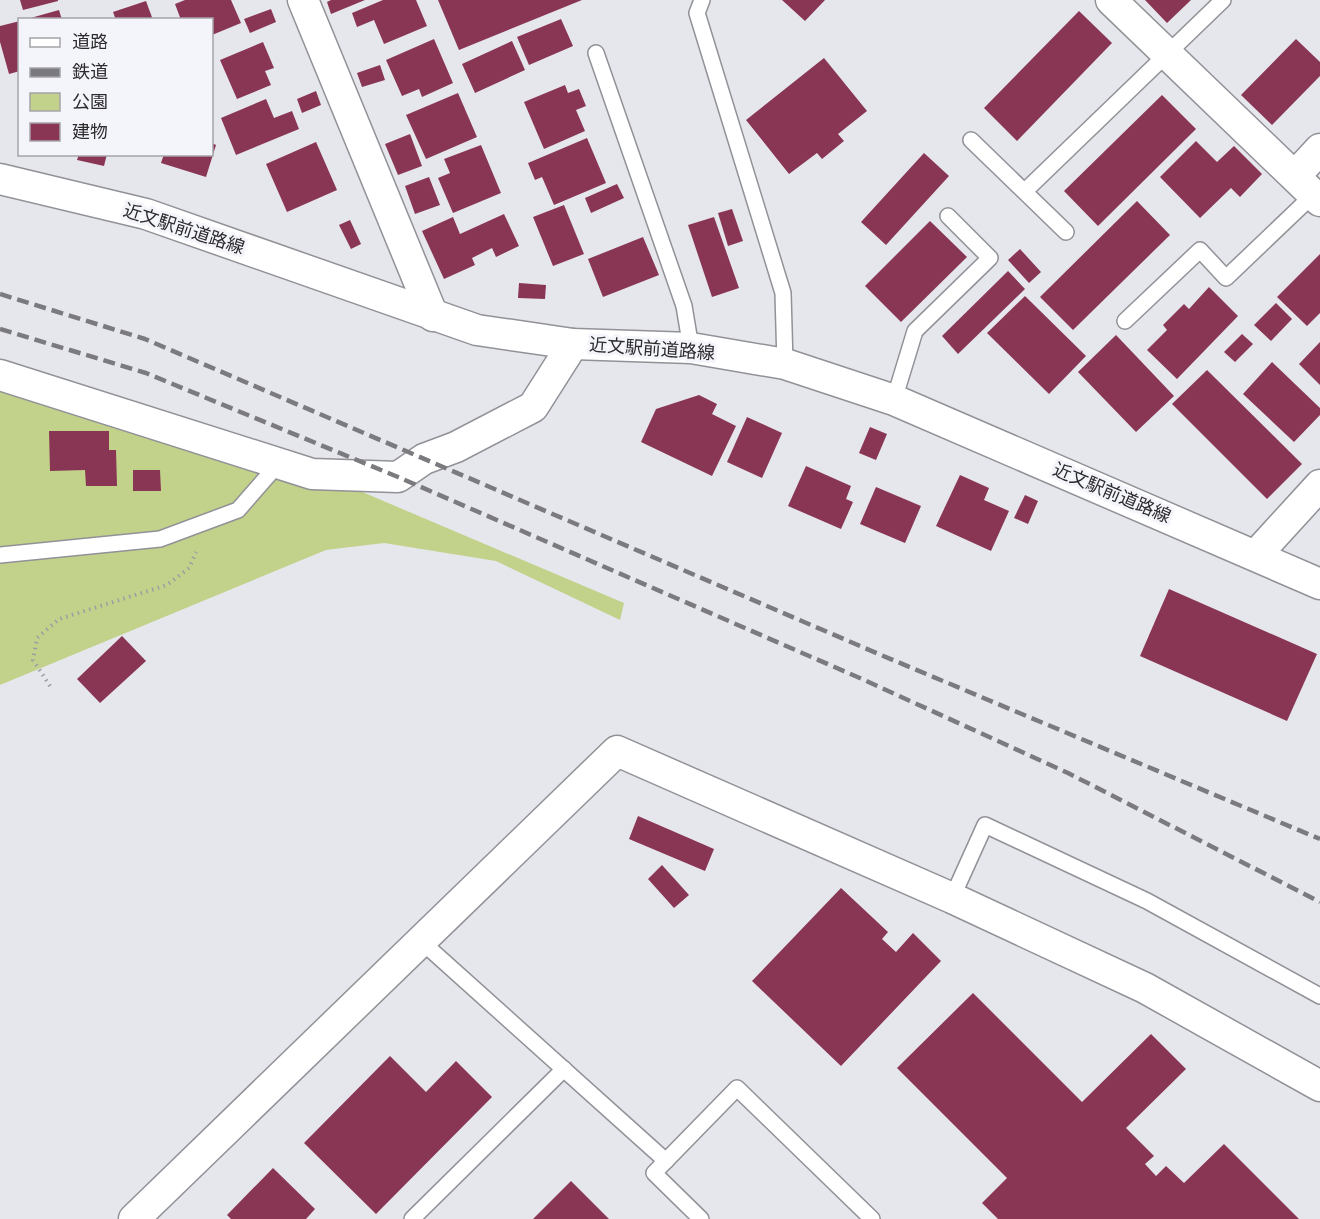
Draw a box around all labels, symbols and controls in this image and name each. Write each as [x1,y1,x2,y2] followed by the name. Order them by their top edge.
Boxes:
[18,18,213,156] legend
[72,31,108,53] text: 道路
[72,61,108,83] text: 鉄道
[72,91,108,113] text: 公園
[72,121,108,143] text: 建物
[121,199,247,259] street label: 近文駅前道路線
[588,334,716,364] street label: 近文駅前道路線
[1050,458,1174,528] street label: 近文駅前道路線

